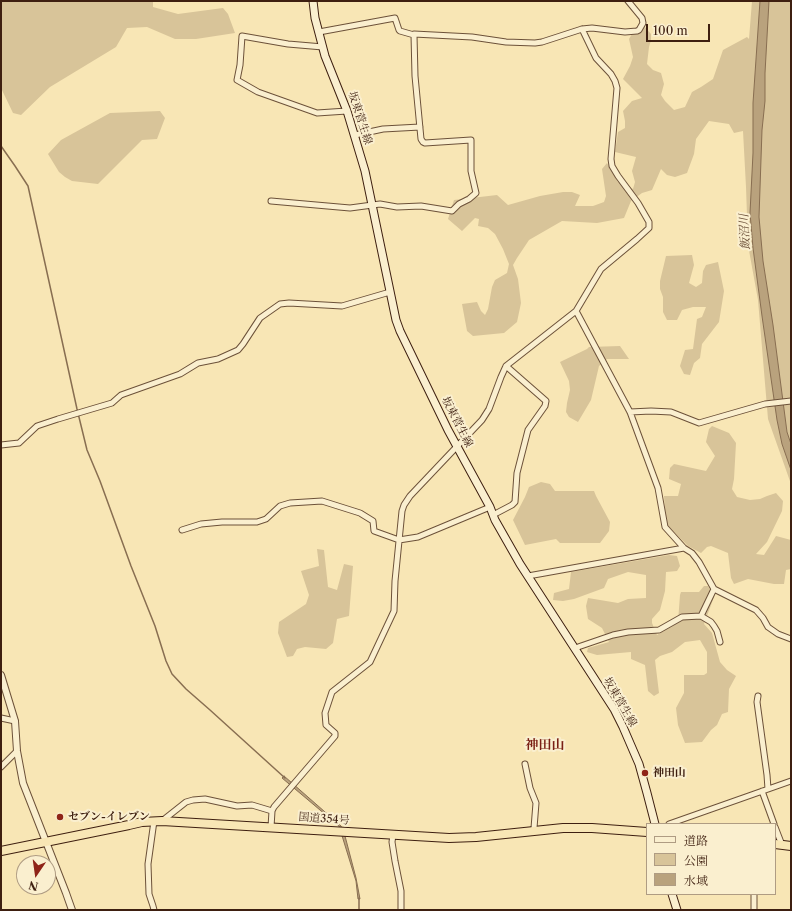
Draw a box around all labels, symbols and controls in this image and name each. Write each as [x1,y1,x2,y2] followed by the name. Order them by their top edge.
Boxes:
[648,16,712,42] scale bar
[653,23,688,38] text: 100 m
[345,90,375,146] street label: 坂東菅生線
[737,214,753,250] water label: 飯沼川
[439,395,475,449] street label: 坂東菅生線
[601,675,639,729] street label: 坂東菅生線
[526,737,564,753] district label: 神田山
[653,766,686,780] place label: 神田山
[640,768,650,778] marker: 神田山
[68,810,150,824] place label: セブン-イレブン
[298,811,350,827] street label: 国道354号
[55,812,65,822] marker: セブン-イレブン
[646,823,776,895] legend
[684,833,708,848] text: 道路
[684,853,708,868] text: 公園
[16,855,56,895] north arrow
[684,873,708,888] text: 水域
[27,878,40,894] text: N

